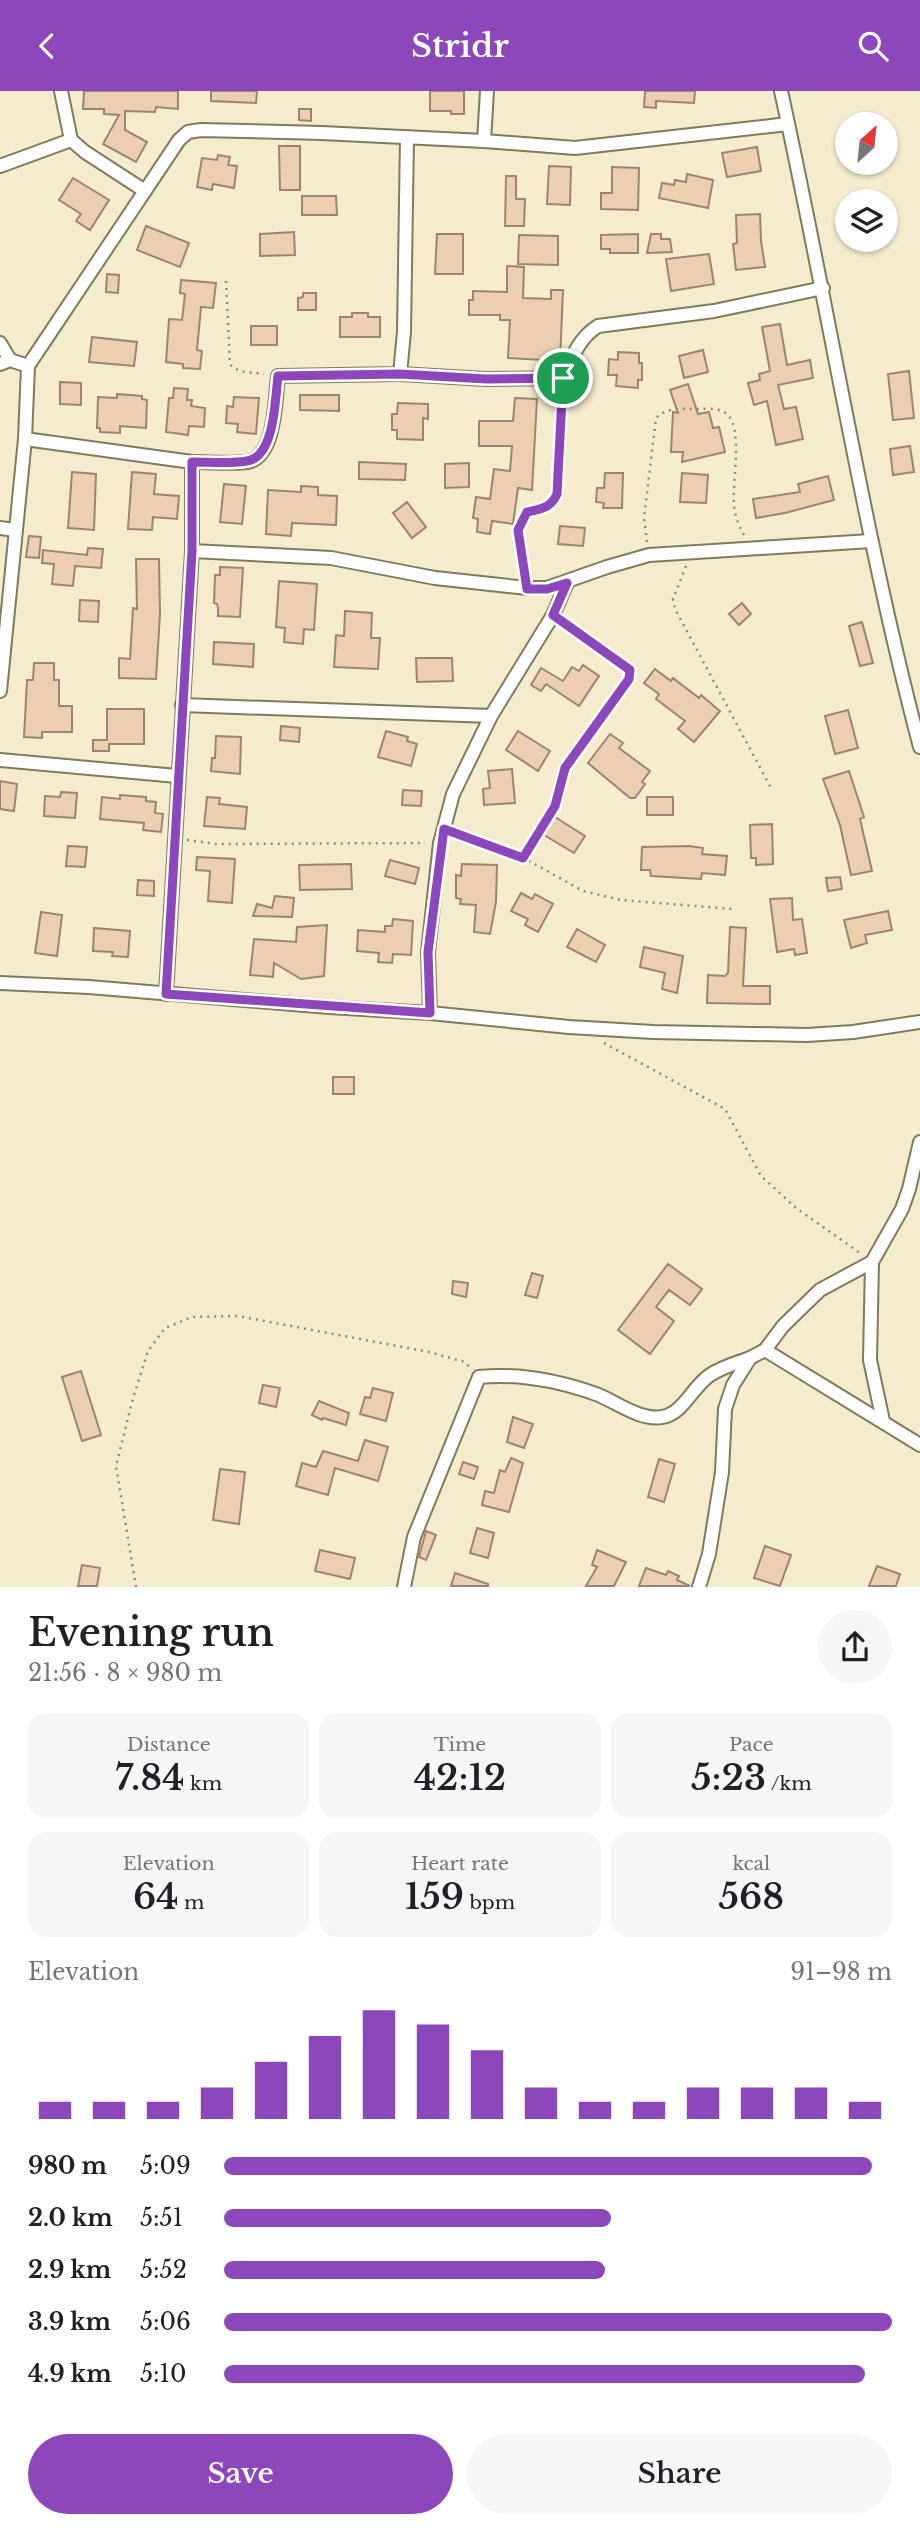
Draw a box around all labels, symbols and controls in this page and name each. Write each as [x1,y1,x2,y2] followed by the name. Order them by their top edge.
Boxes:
[411,26,509,66] text: Stridr
[28,27,66,65] icon: back
[854,27,892,65] icon: search
[835,112,898,175] north arrow
[835,112,898,252] map controls
[835,189,898,252] button: layers
[533,348,593,408] pin
[544,359,582,397] icon: arrive
[28,1609,274,1656] text: Evening run
[818,1610,892,1684] button: share
[28,1659,222,1687] text: 21:56 · 8 × 980 m
[127,1733,211,1756] text: Distance
[434,1733,486,1756] text: Time
[729,1733,774,1756] text: Pace
[115,1756,185,1799] text: 7.84
[414,1756,506,1799] text: 42:12
[691,1756,766,1799] text: 5:23
[185,1772,222,1795] text: km
[766,1772,812,1795] text: /km
[123,1852,215,1875] text: Elevation
[411,1852,509,1875] text: Heart rate
[732,1852,770,1875] text: kcal
[133,1875,179,1918] text: 64
[405,1875,464,1918] text: 159
[718,1875,784,1918] text: 568
[179,1891,204,1914] text: m
[464,1891,515,1914] text: bpm
[28,1958,139,1986] text: Elevation
[790,1958,892,1986] text: 91–98 m
[28,2152,107,2180] text: 980 m
[140,2152,191,2180] text: 5:09
[28,2204,113,2232] text: 2.0 km
[140,2204,183,2232] text: 5:51
[28,2256,111,2284] text: 2.9 km
[140,2256,187,2284] text: 5:52
[28,2308,111,2336] text: 3.9 km
[140,2308,191,2336] text: 5:06
[28,2360,112,2388] text: 4.9 km
[140,2360,186,2388] text: 5:10
[28,2434,453,2514] button: Save
[467,2434,892,2514] button: Share

